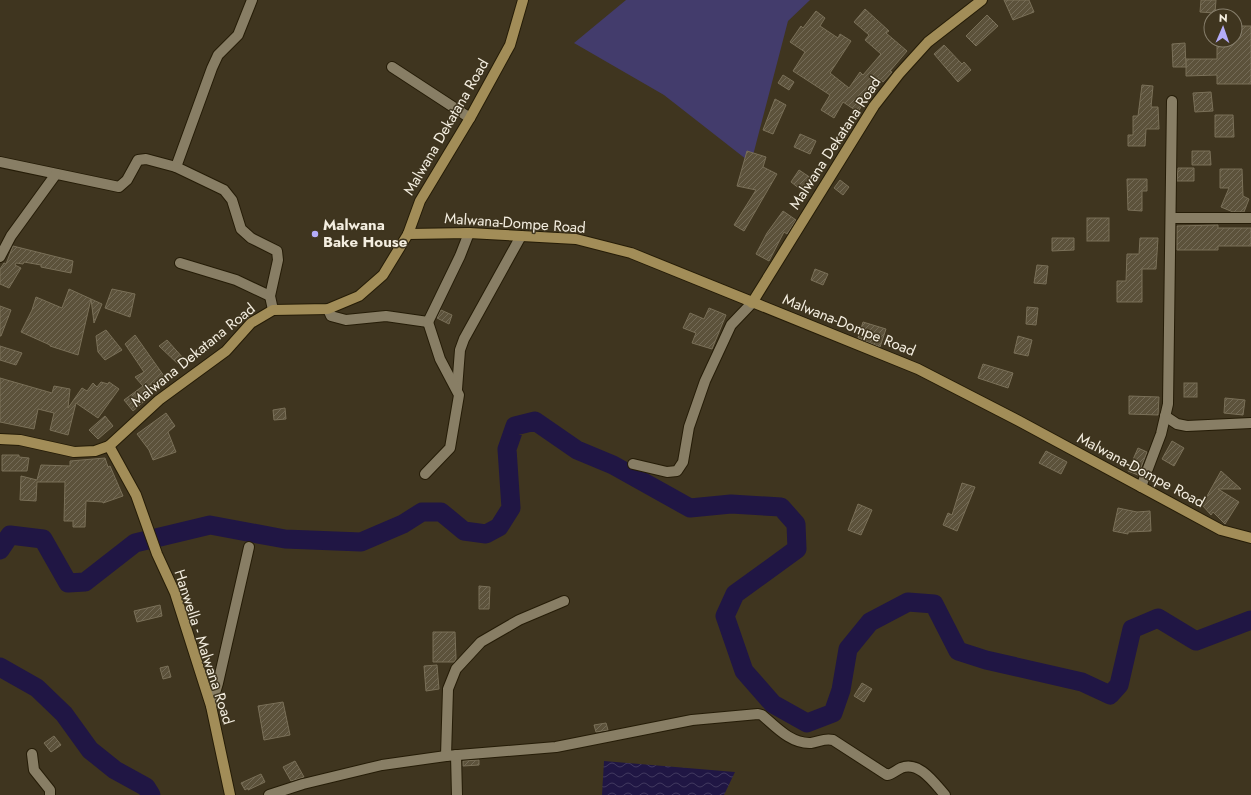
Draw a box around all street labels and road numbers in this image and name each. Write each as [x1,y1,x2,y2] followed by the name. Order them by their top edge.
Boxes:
[398,55,494,199] street label: Malwana Dekatana Road
[784,72,886,214] street label: Malwana Dekatana Road
[444,207,586,239] street label: Malwana-Dompe Road
[779,288,919,362] street label: Malwana-Dompe Road
[126,298,260,412] street label: Malwana Dekatana Road
[1073,427,1209,513] street label: Malwana-Dompe Road
[169,567,239,727] street label: Hanwella - Malwana Road

